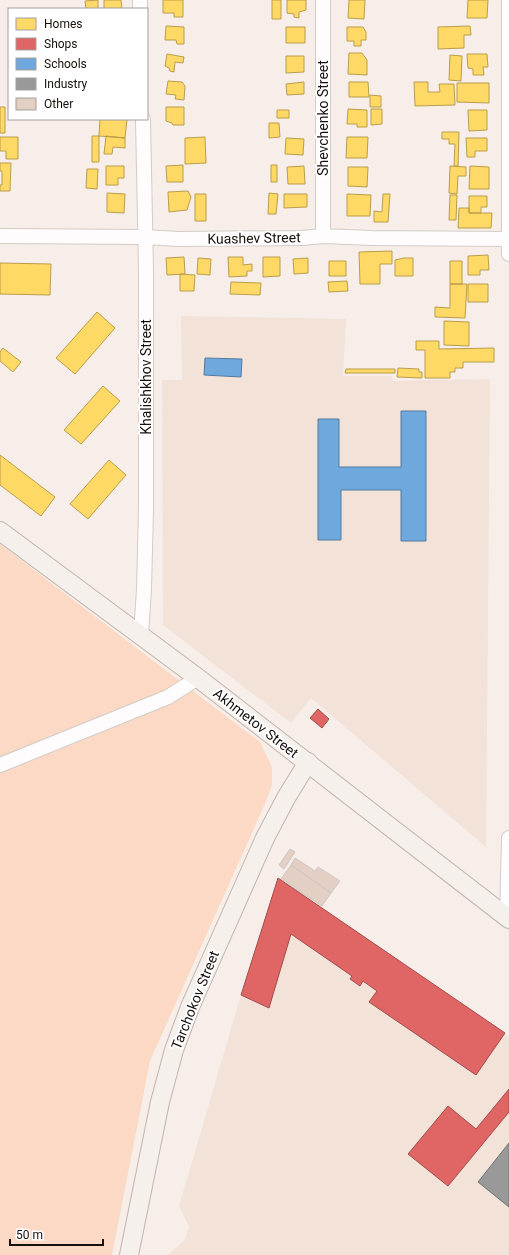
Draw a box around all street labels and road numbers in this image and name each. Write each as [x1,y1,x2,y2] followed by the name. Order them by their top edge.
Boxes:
[315,60,331,176] street label: Shevchenko Street
[207,229,301,247] street label: Kuashev Street
[138,319,154,435] street label: Khalishkhov Street
[210,685,302,761] street label: Akhmetov Street
[168,948,222,1052] street label: Tarchokov Street

